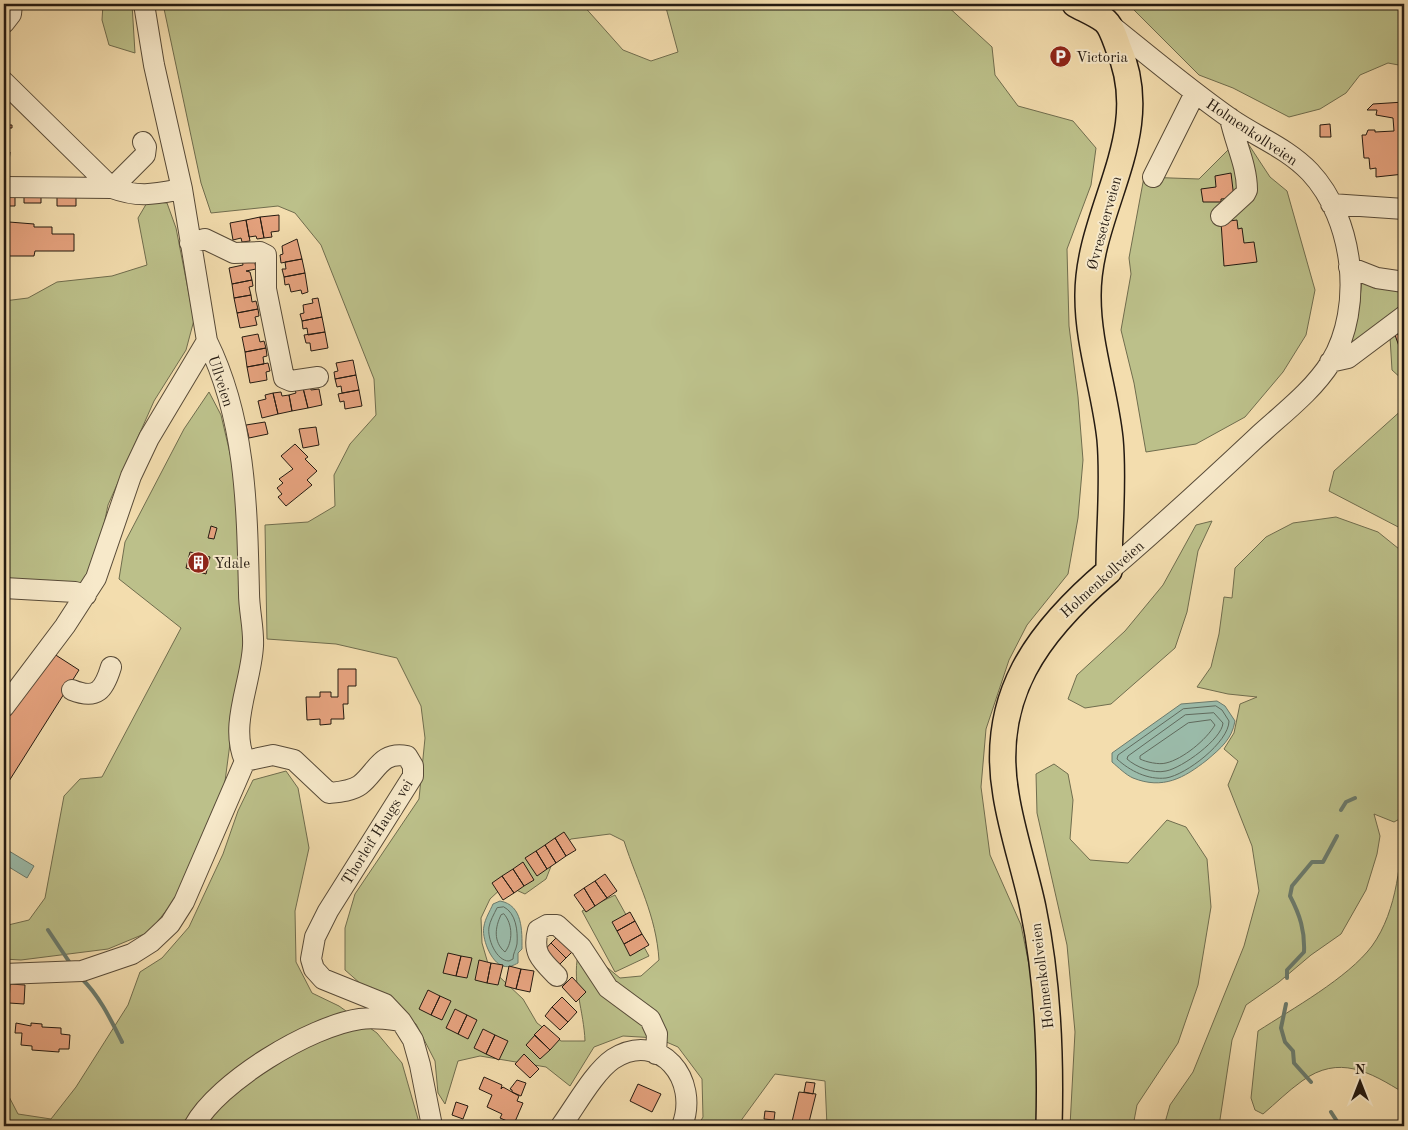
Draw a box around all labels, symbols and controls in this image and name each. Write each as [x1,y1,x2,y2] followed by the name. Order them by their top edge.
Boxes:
[1048,45,1072,69] parking icon: Victoria
[1076,51,1128,66] place label: Victoria
[1203,97,1300,169] street label: Holmenkollveien
[1086,175,1125,272] street label: Øvreseterveien
[204,354,235,409] street label: Ullveien
[1058,539,1148,621] street label: Holmenkollveien
[186,551,210,575] building icon: Ydale
[214,557,250,572] place label: Ydale
[340,778,417,888] street label: Thorleif Haugs vei
[1030,922,1057,1030] street label: Holmenkollveien
[1336,1058,1386,1108] north arrow
[1355,1063,1366,1077] text: N

